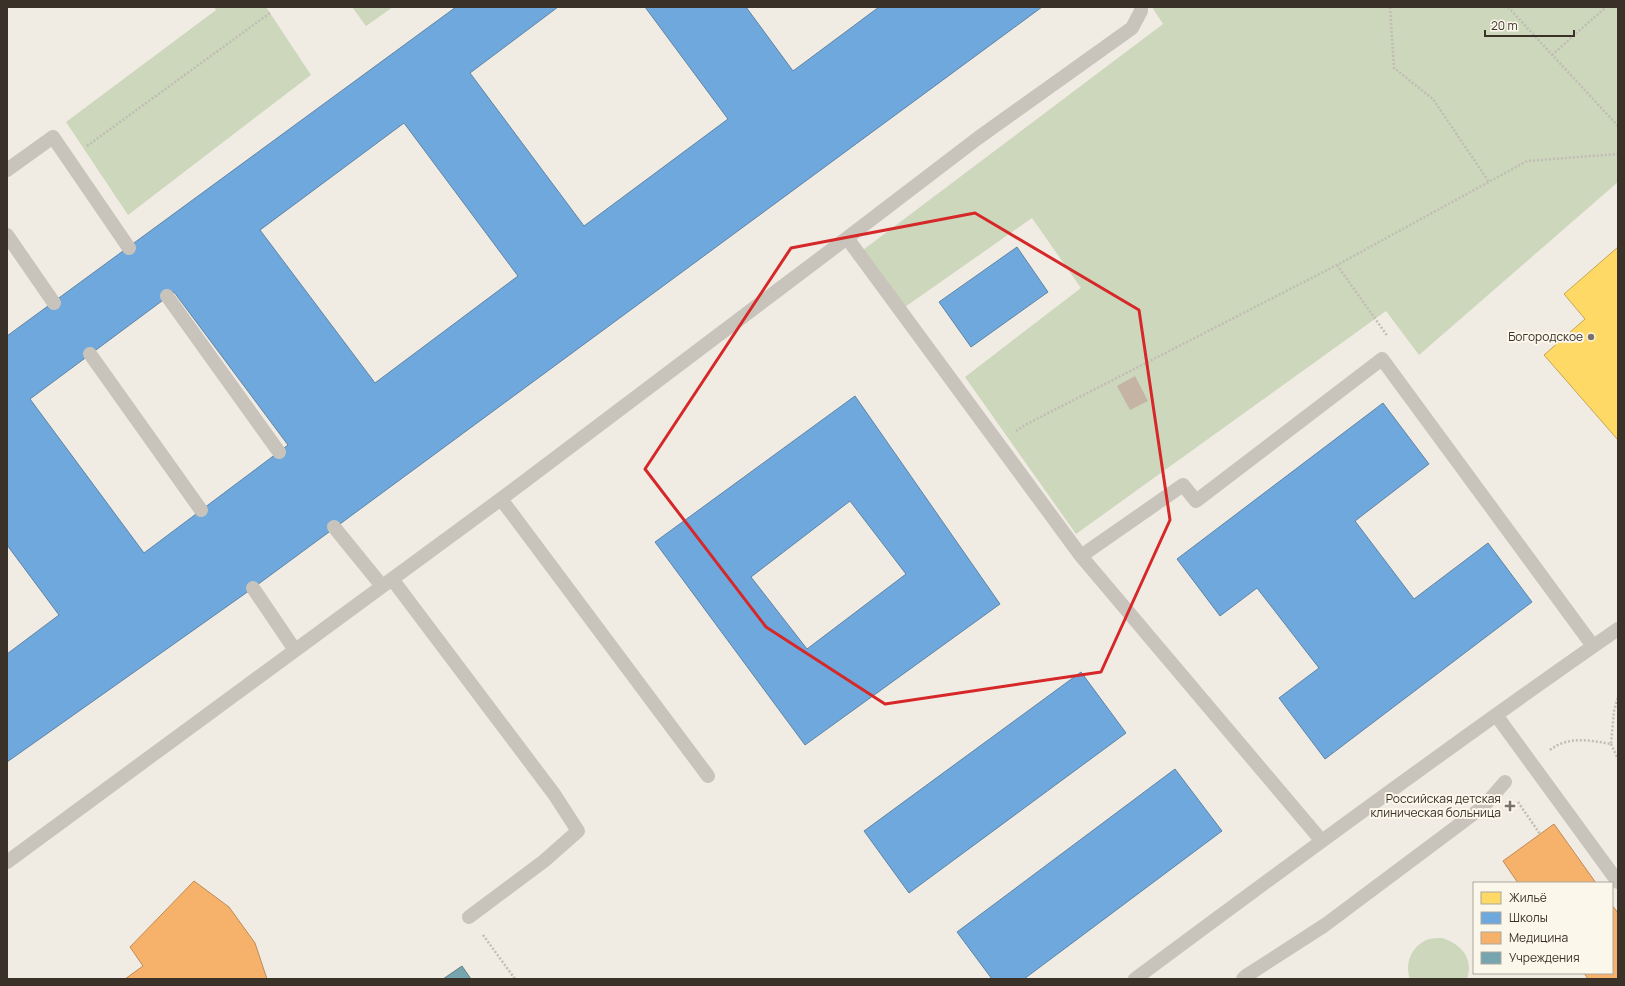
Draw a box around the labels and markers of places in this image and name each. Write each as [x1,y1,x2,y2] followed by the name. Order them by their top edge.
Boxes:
[1508,328,1583,345] place label: Богородское
[1586,332,1596,342] marker: Богородское
[1370,790,1501,821] place label: Российская детская клиническая больница
[1504,800,1516,812] marker: Российская детская клиническая больница

